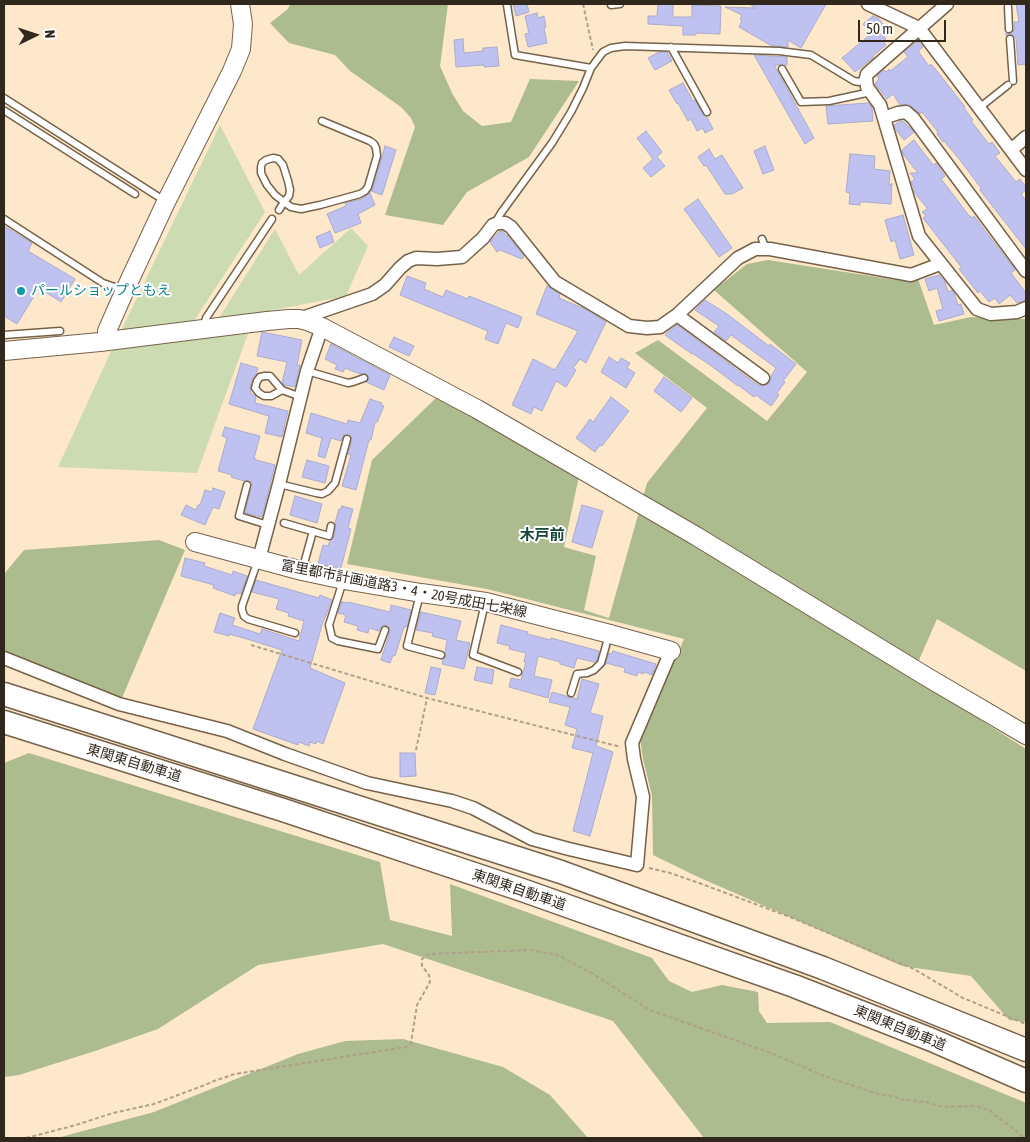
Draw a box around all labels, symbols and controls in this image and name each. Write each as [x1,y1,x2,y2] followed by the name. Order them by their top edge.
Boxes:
[10,10,60,60] north arrow
[860,10,948,42] scale bar
[866,20,893,37] text: 50 m
[42,29,58,39] text: N
[31,283,171,299] place label: パールショップともえ
[15,285,27,297] marker: パールショップともえ
[520,526,564,544] district label: 木戸前
[280,557,528,621] street label: 富里都市計画道路3・4・20号成田七栄線
[85,741,183,785] street label: 東関東自動車道
[470,866,568,914] street label: 東関東自動車道
[851,1002,949,1054] street label: 東関東自動車道

